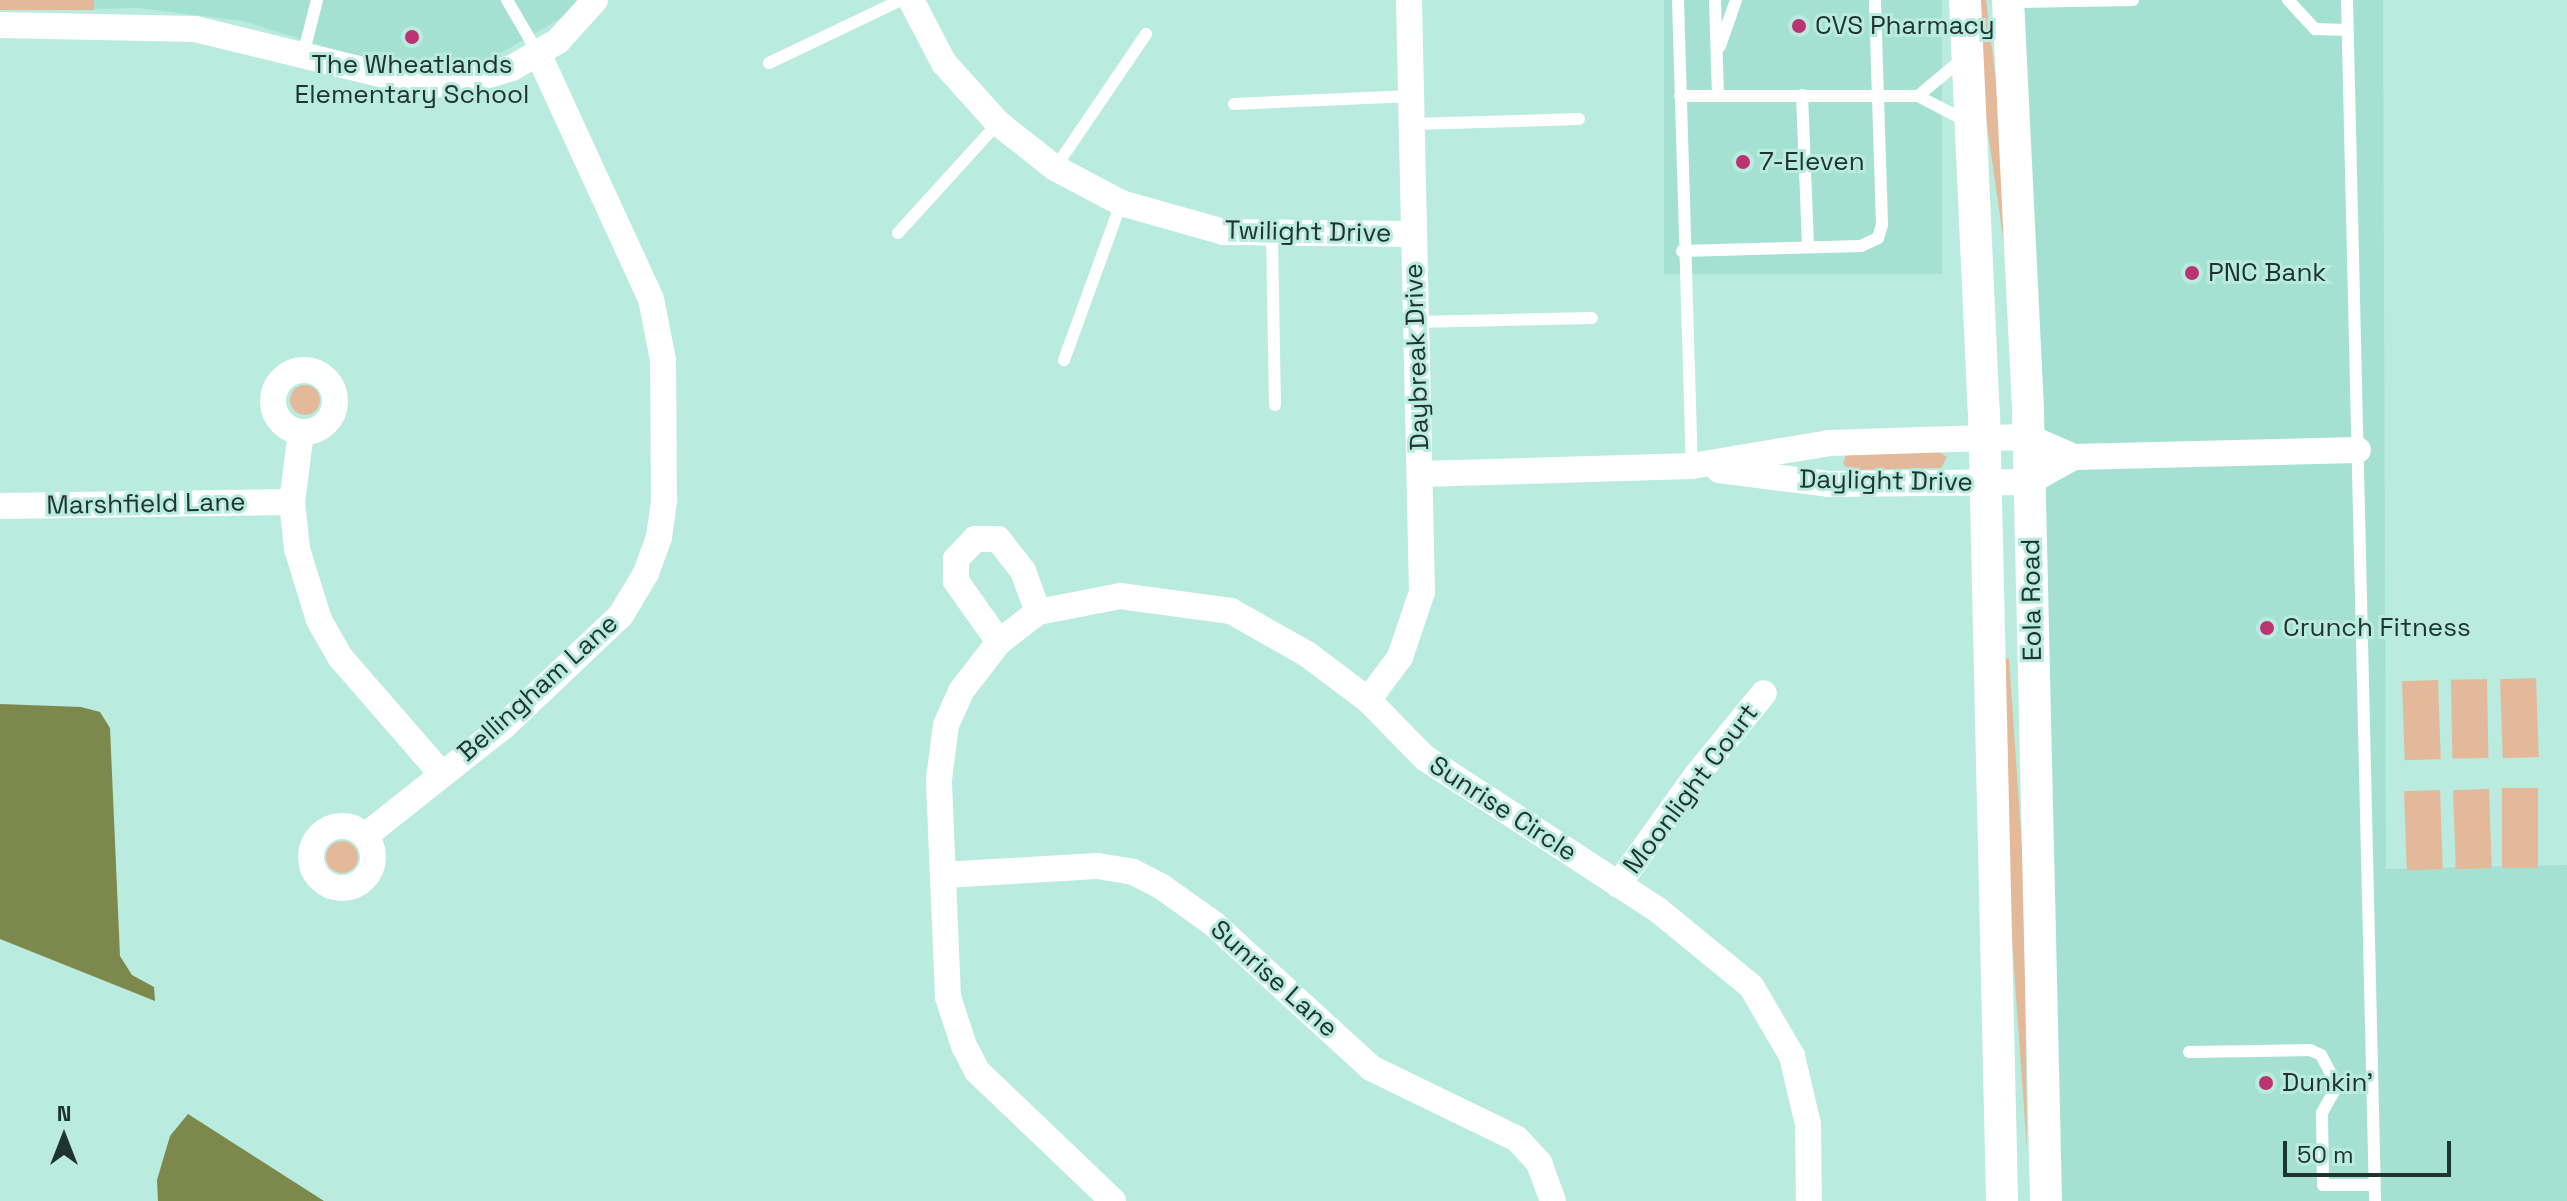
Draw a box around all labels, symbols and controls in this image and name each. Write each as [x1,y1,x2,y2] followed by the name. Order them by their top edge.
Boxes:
[1815,10,1995,42] place label: CVS Pharmacy
[1790,17,1808,35] marker: CVS Pharmacy
[403,28,421,46] marker: The Wheatlands Elementary School
[295,49,529,110] place label: The Wheatlands Elementary School
[1759,146,1865,178] place label: 7-Eleven
[1734,153,1752,171] marker: 7-Eleven
[1225,215,1391,249] street label: Twilight Drive
[2208,257,2326,289] place label: PNC Bank
[1398,263,1436,451] street label: Daybreak Drive
[2183,264,2201,282] marker: PNC Bank
[1799,464,1973,498] street label: Daylight Drive
[46,487,246,521] street label: Marshfield Lane
[2015,538,2049,662] street label: Eola Road
[451,608,625,768] street label: Bellingham Lane
[2283,612,2471,644] place label: Crunch Fitness
[2258,619,2276,637] marker: Crunch Fitness
[1617,698,1765,880] street label: Moonlight Court
[1423,750,1583,868] street label: Sunrise Circle
[1204,914,1344,1044] street label: Sunrise Lane
[2282,1067,2373,1099] place label: Dunkin'
[2257,1074,2275,1092] marker: Dunkin'
[24,1097,104,1177] north arrow
[57,1099,71,1127] text: N
[2287,1125,2455,1175] scale bar
[2297,1139,2354,1170] text: 50 m

